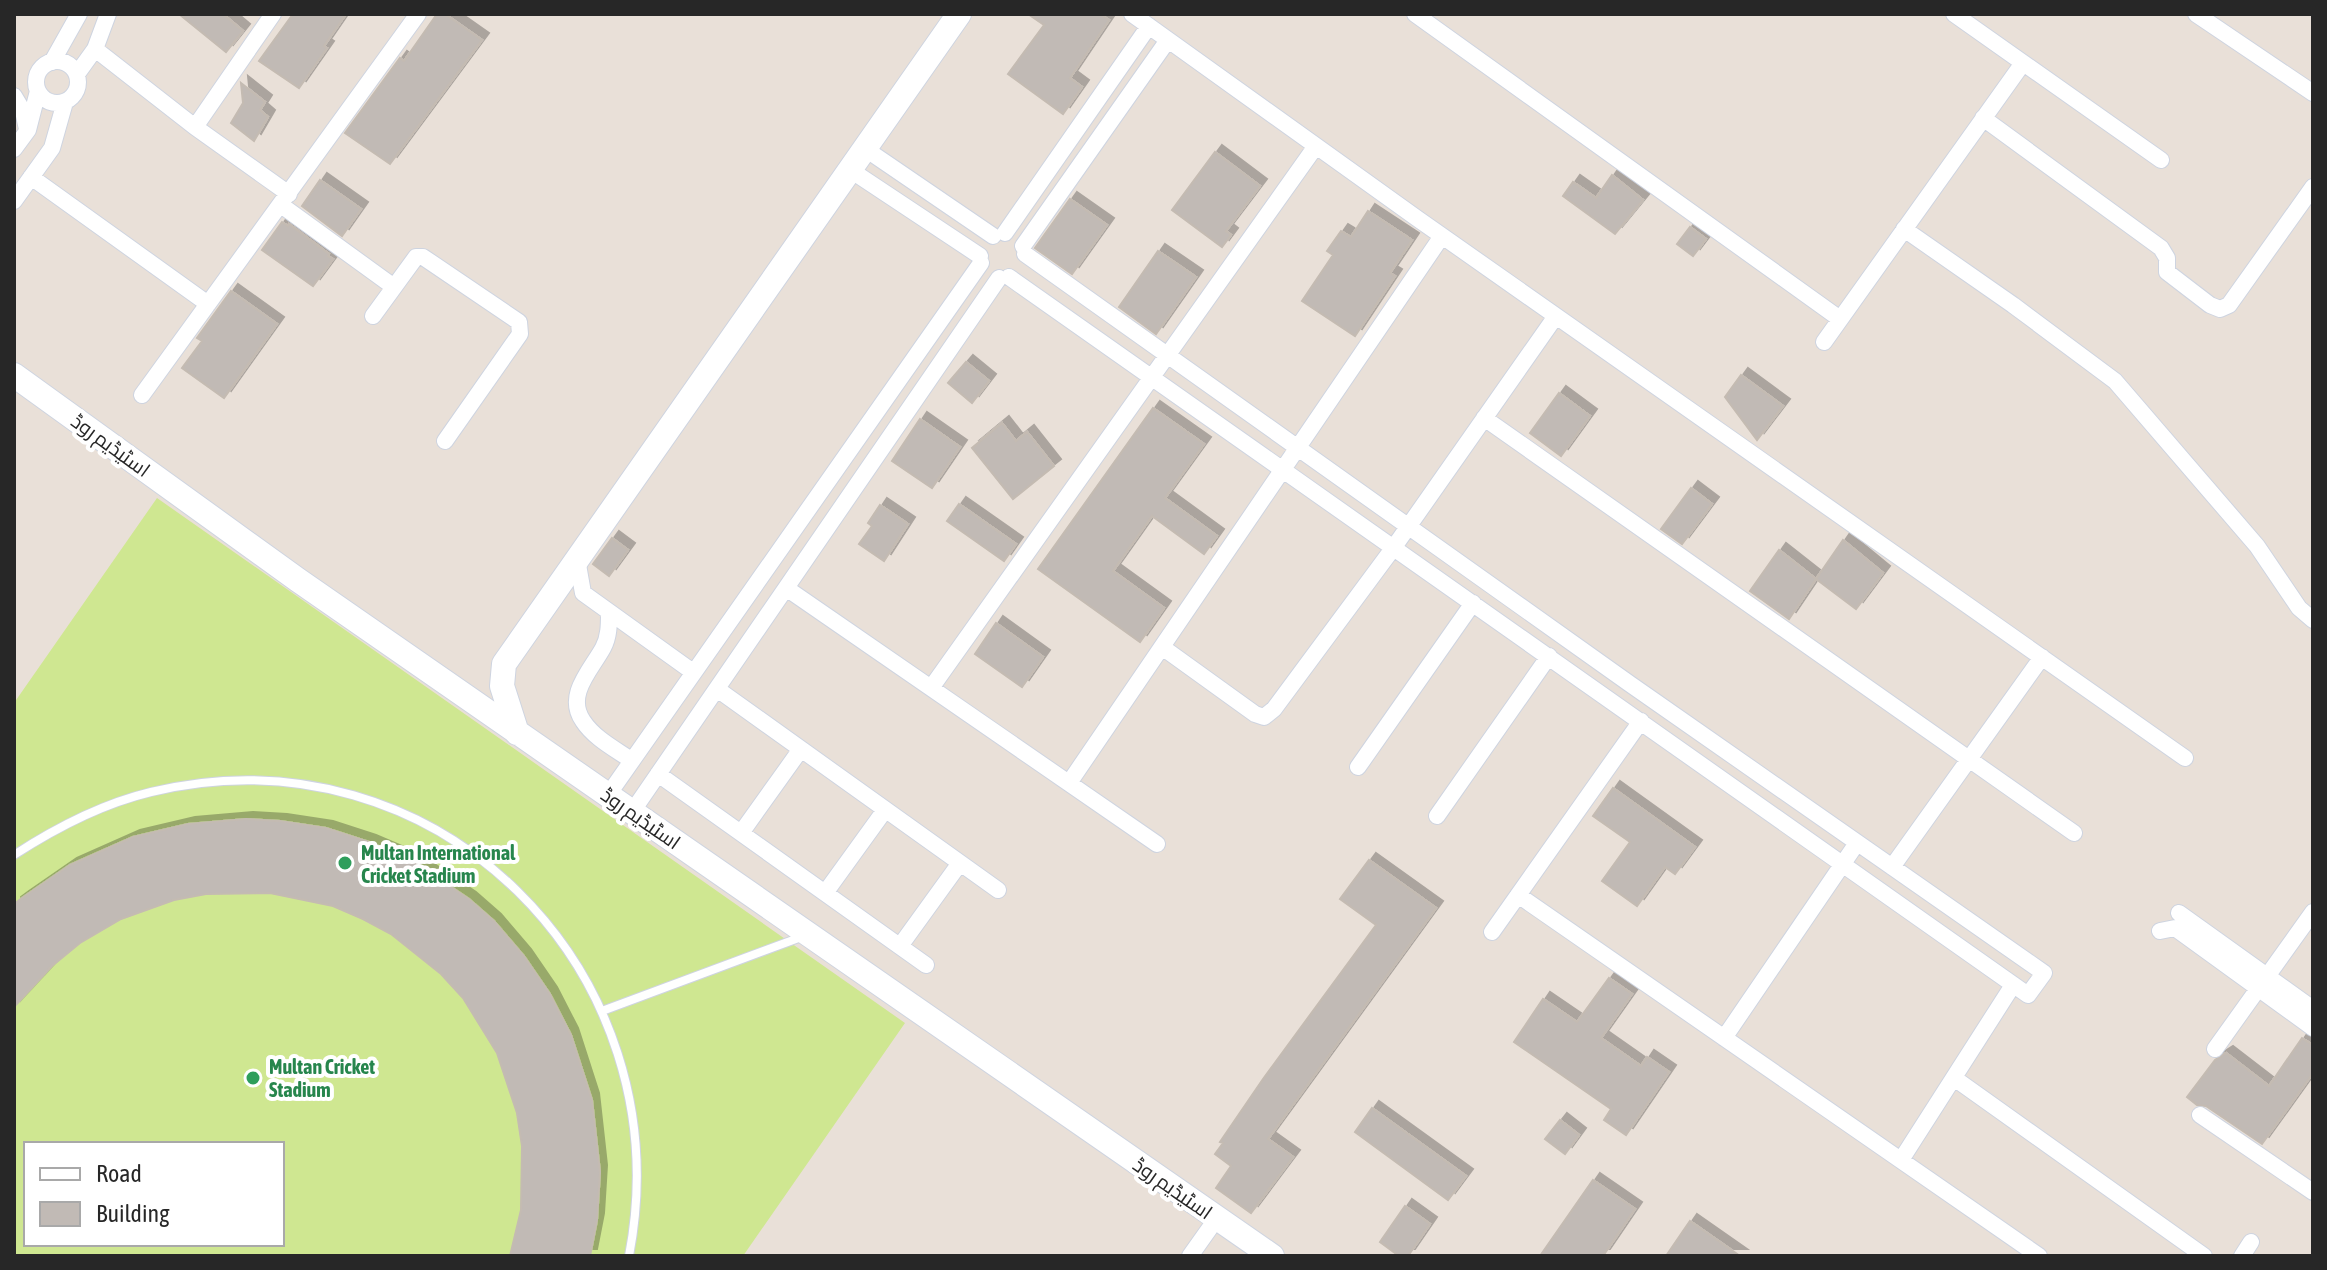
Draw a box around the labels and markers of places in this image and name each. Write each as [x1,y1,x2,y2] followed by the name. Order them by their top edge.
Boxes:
[361,841,516,887] place label: Multan International Cricket Stadium
[336,854,354,872] marker: Multan International Cricket Stadium
[269,1055,375,1101] place label: Multan Cricket Stadium
[244,1069,262,1087] marker: Multan Cricket Stadium

